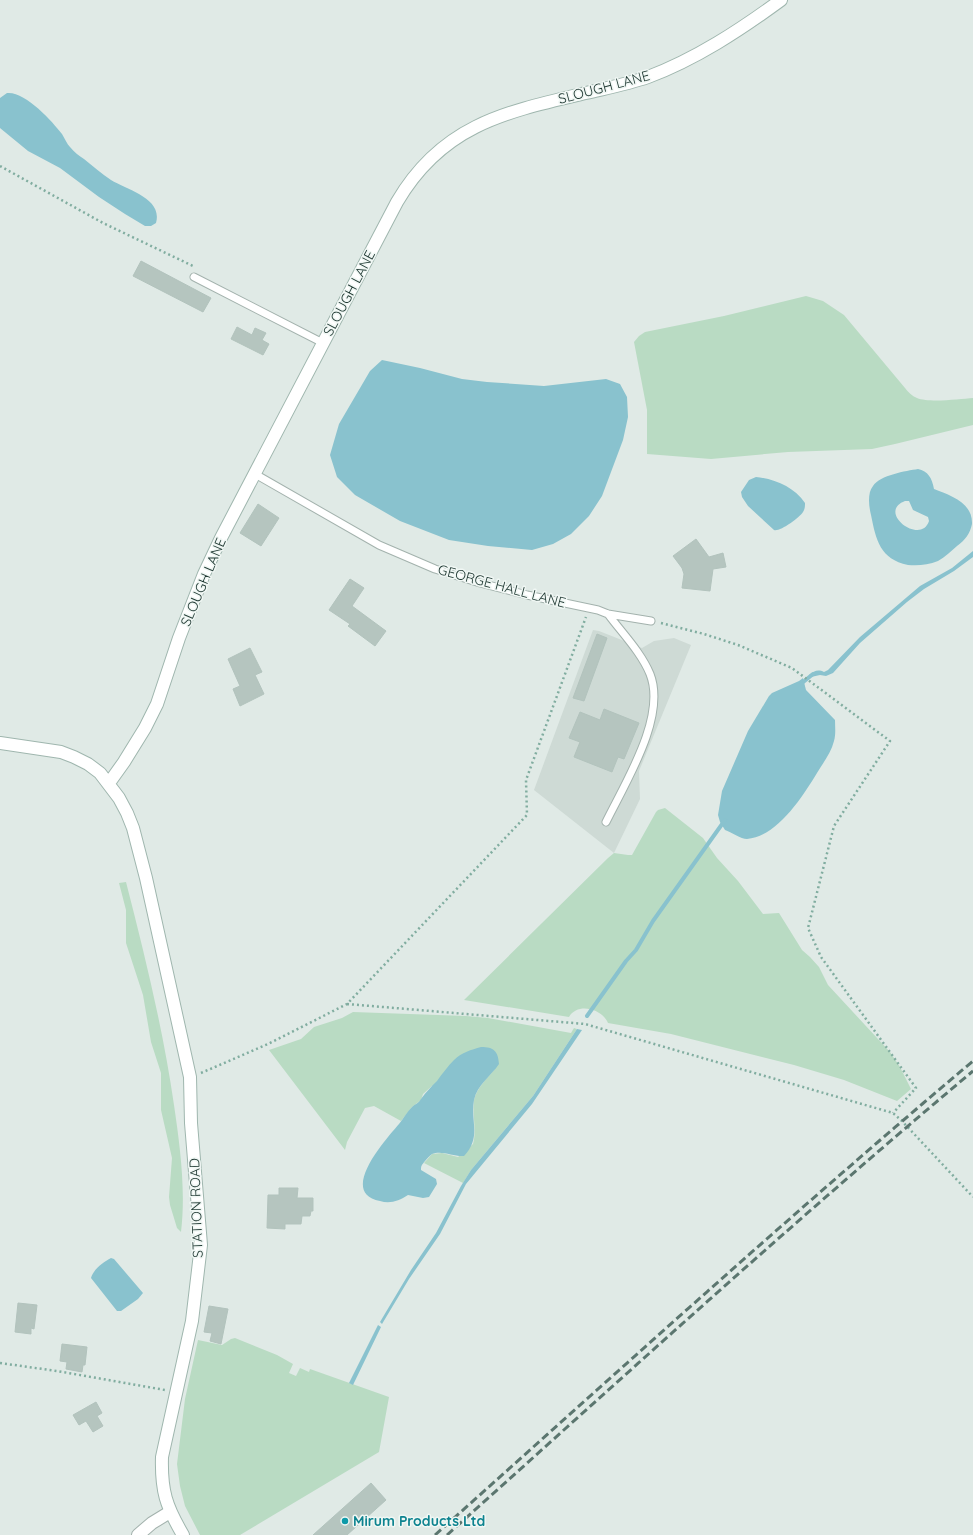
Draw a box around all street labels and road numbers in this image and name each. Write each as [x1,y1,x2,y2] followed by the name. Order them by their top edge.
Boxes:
[556,66,652,108] street label: SLOUGH LANE
[319,247,379,339] street label: SLOUGH LANE
[176,535,230,629] street label: SLOUGH LANE
[436,560,568,612] street label: GEORGE HALL LANE
[185,1158,207,1258] street label: STATION ROAD

